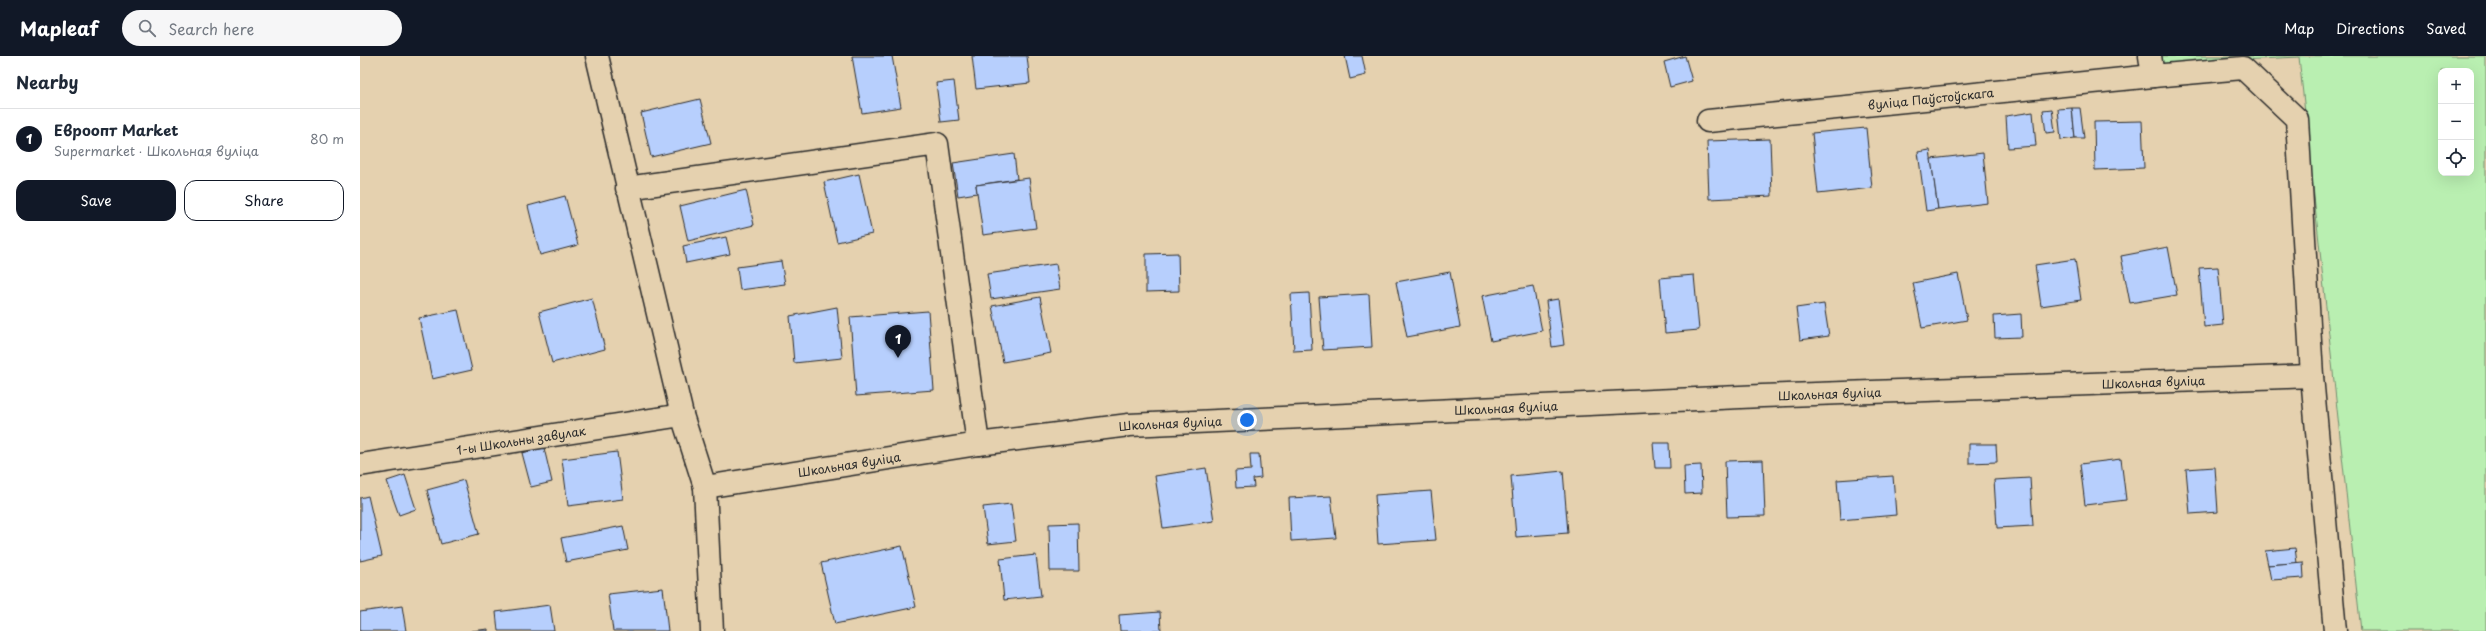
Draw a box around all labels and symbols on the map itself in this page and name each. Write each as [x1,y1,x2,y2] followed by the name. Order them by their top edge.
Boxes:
[1867,83,1995,114] street label: вуліца Паўстоўскага
[885,325,911,358] pin: 1
[2101,371,2206,393] street label: Школьная вуліца
[1778,383,1882,404] street label: Школьная вуліца
[1454,396,1559,419] street label: Школьная вуліца
[1237,410,1257,430] your location
[1118,412,1223,435] street label: Школьная вуліца
[455,421,588,459] street label: 1-ы Школьны завулак
[797,447,902,481] street label: Школьная вуліца

